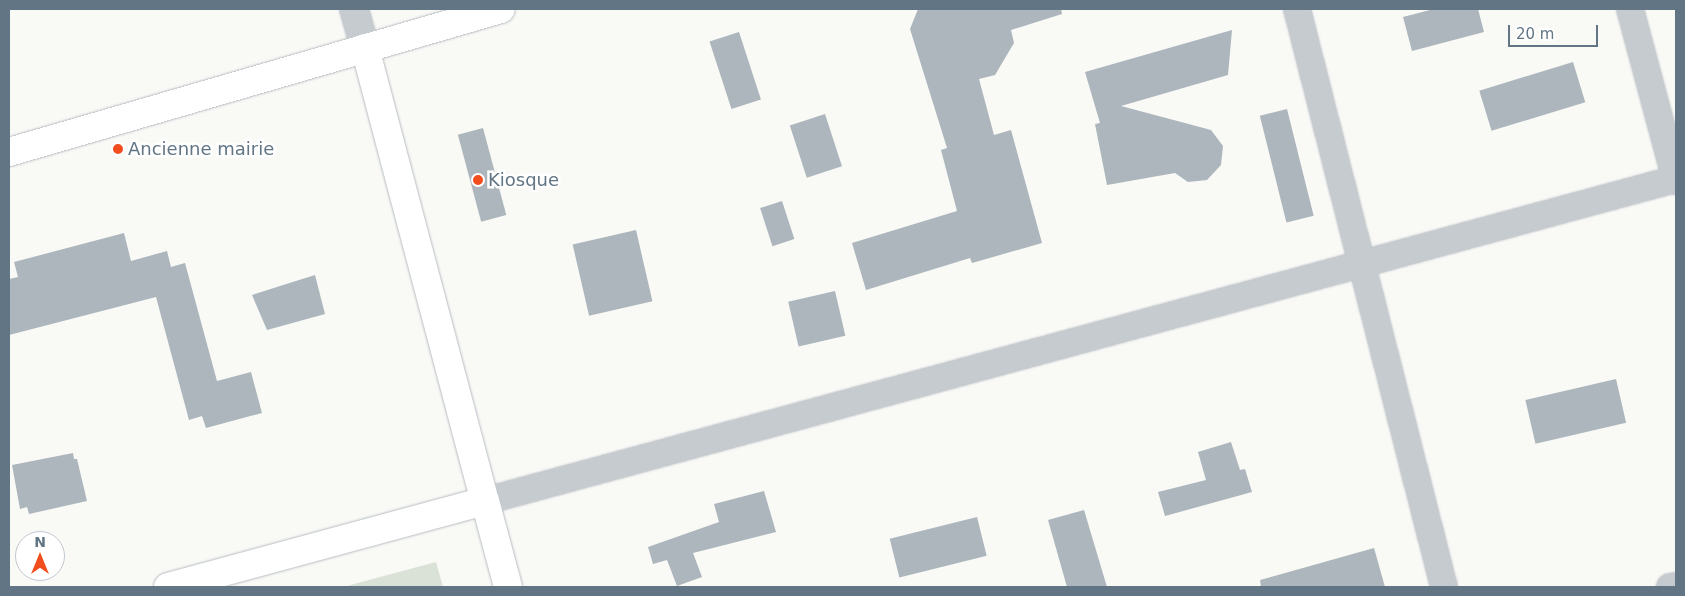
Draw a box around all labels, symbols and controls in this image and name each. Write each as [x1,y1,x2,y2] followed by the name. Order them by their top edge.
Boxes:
[1510,15,1600,47] scale bar
[1516,25,1554,43] text: 20 m
[128,138,274,160] place label: Ancienne mairie
[112,143,124,155] marker: Ancienne mairie
[488,169,559,191] place label: Kiosque
[472,174,484,186] marker: Kiosque
[15,531,65,581] north arrow
[34,534,46,550] text: N

